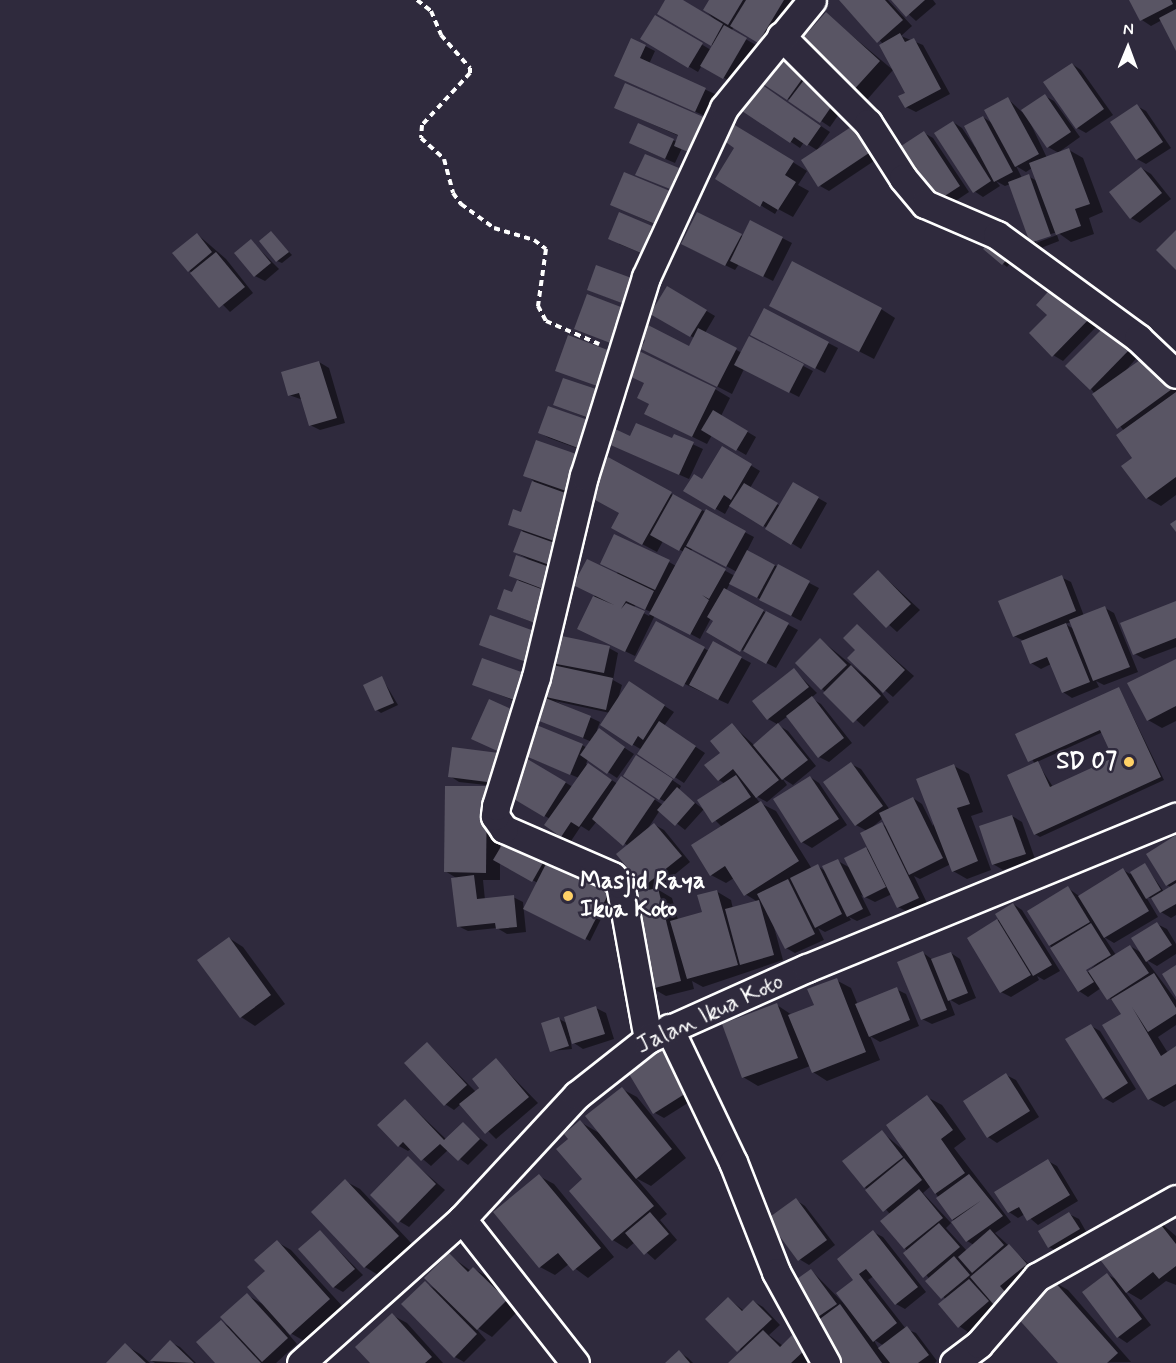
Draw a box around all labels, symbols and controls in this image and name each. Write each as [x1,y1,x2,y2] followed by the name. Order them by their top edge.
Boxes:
[1098,18,1158,78] north arrow
[1123,19,1134,40] text: N
[1056,748,1117,776] place label: SD 07
[1122,755,1136,769] marker: SD 07
[580,868,704,924] place label: Masjid Raya Ikua Koto
[561,889,575,903] marker: Masjid Raya Ikua Koto
[629,966,791,1062] street label: Jalan Ikua Koto

